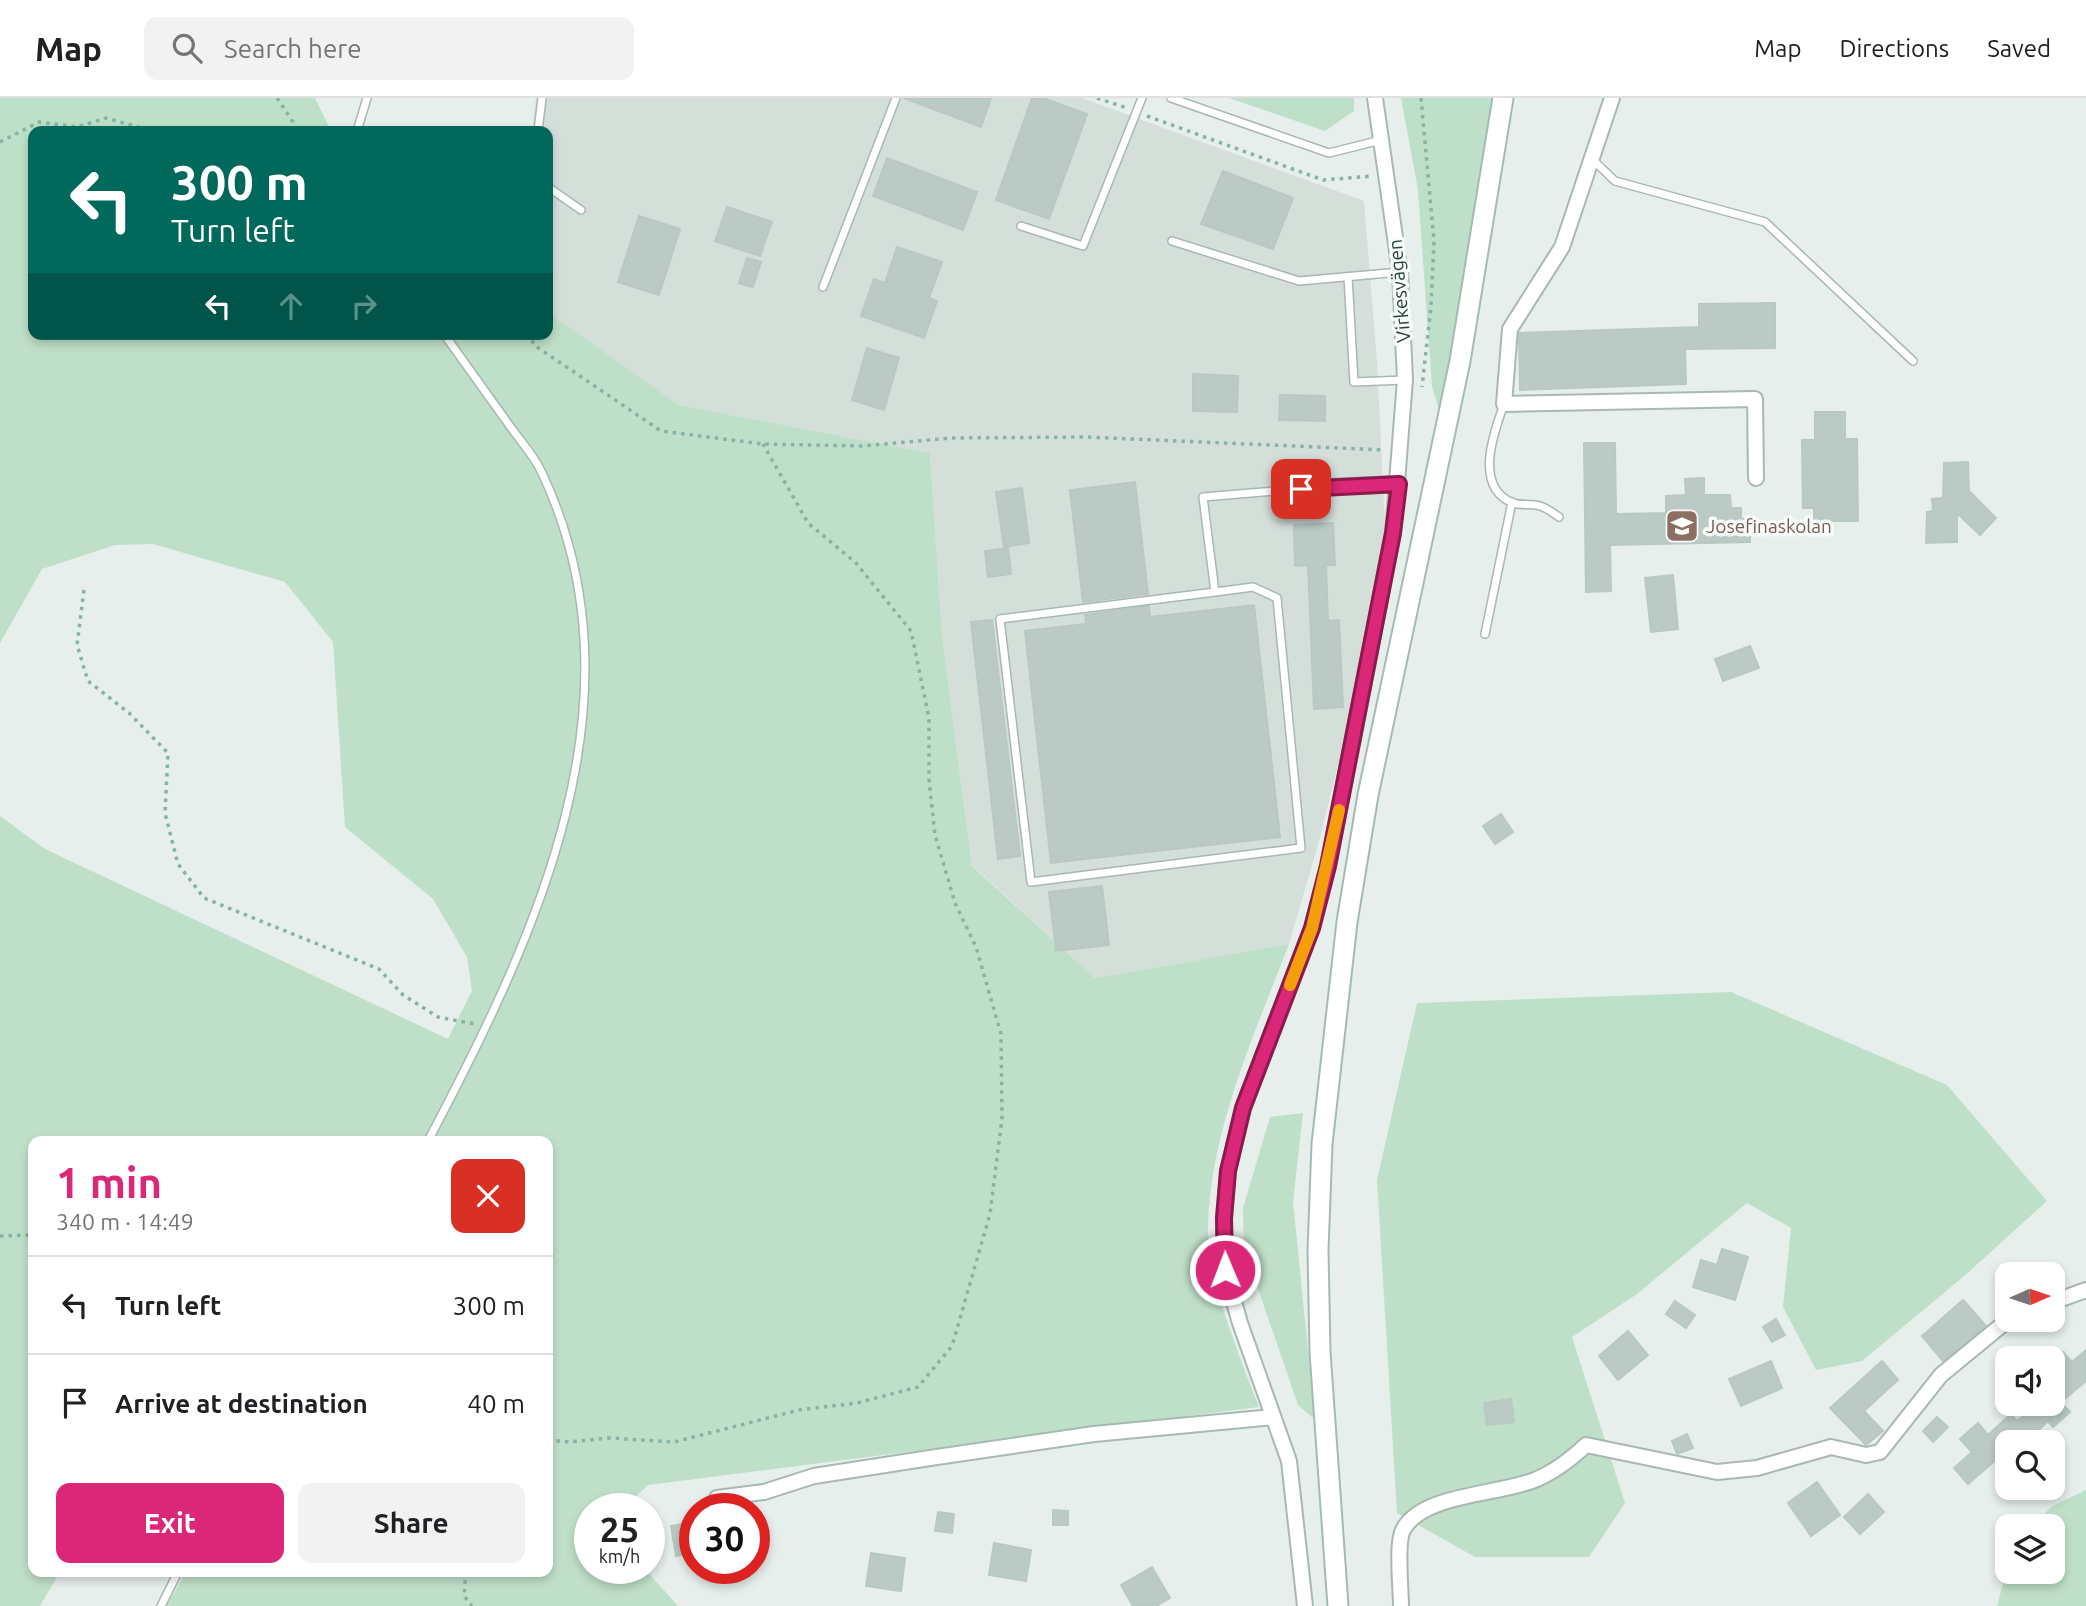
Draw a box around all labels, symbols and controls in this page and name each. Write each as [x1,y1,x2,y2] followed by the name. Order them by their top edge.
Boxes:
[144,17,634,80] search box
[168,29,206,67] icon: search
[35,30,102,67] text: Map
[224,34,362,63] text: Search here
[1754,35,1801,62] text: Map
[1839,35,1949,62] text: Directions
[1987,35,2051,62] text: Saved
[56,154,147,245] icon: left
[171,154,308,209] text: 300 m
[171,212,295,248] text: Turn left
[1384,238,1414,344] street label: Virkesvägen
[199,287,237,325] icon: left
[272,287,310,325] icon: ahead
[345,287,383,325] icon: right
[1271,459,1331,519] pin
[1282,470,1320,508] icon: arrive
[1663,507,1701,545] school or university icon: Josefinaskolan
[1706,515,1832,537] place label: Josefinaskolan
[56,1159,162,1206] text: 1 min
[451,1159,525,1233] button: close
[56,1209,194,1234] text: 340 m · 14:49
[1188,1233,1262,1307] position arrow
[1995,1262,2065,1332] north arrow
[1995,1262,2065,1584] map controls
[56,1286,94,1324] icon: left
[115,1291,221,1320] text: Turn left
[453,1291,525,1320] text: 300 m
[1995,1346,2065,1416] button: sound
[56,1384,94,1422] icon: arrive
[115,1389,368,1418] text: Arrive at destination
[467,1389,525,1418] text: 40 m
[1995,1430,2065,1500] button: search
[56,1483,284,1563] button: Exit
[298,1483,525,1563] button: Share
[679,1493,770,1584] speed limit sign: 30
[600,1509,639,1549] text: 25
[1995,1514,2065,1584] button: layers
[599,1546,640,1566] text: km/h

